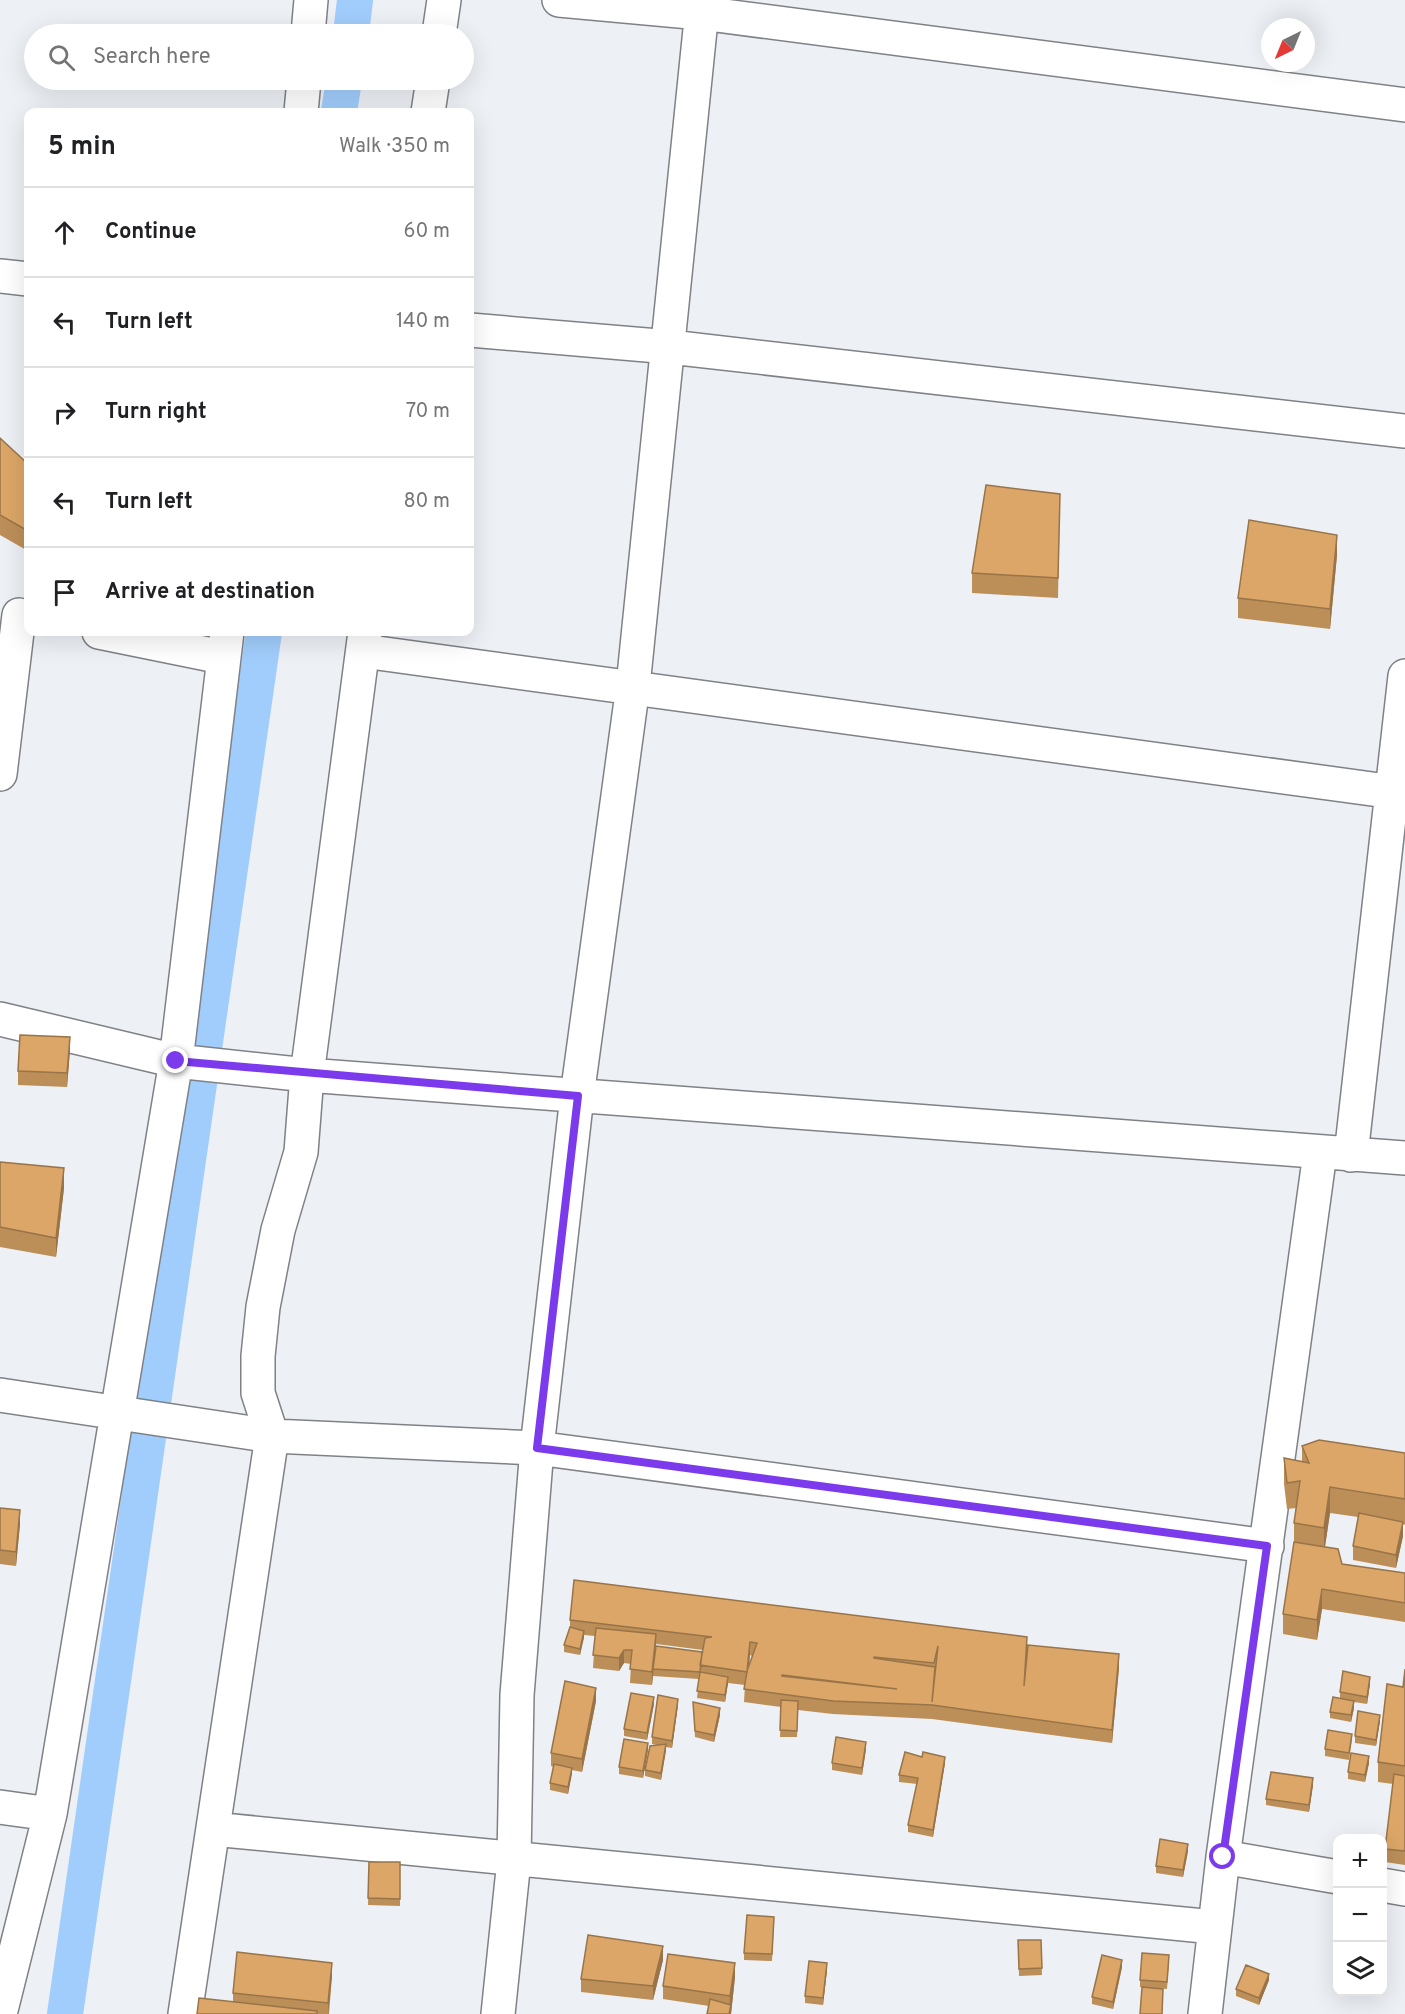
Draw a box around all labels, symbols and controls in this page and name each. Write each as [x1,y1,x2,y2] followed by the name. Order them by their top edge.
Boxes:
[1261,18,1315,72] north arrow
[24,24,474,90] search box
[45,41,78,74] icon: search
[93,44,211,71] text: Search here
[48,131,116,164] text: 5 min
[339,134,450,160] text: Walk · 350 m
[48,216,81,249] icon: ahead
[105,219,196,246] text: Continue
[404,219,450,245] text: 60 m
[48,306,81,339] icon: left
[105,309,193,336] text: Turn left
[396,309,450,335] text: 140 m
[48,396,81,429] icon: right
[105,399,207,426] text: Turn right
[406,399,450,425] text: 70 m
[48,486,81,519] icon: left
[105,489,193,516] text: Turn left
[404,489,450,515] text: 80 m
[48,576,81,609] icon: arrive
[105,579,315,606] text: Arrive at destination
[162,1047,188,1073] route end
[1333,1834,1387,1996] map controls
[1333,1834,1387,1888] button: +
[1209,1843,1235,1869] route start
[1333,1888,1387,1942] button: −
[1333,1942,1387,1996] button: layers

